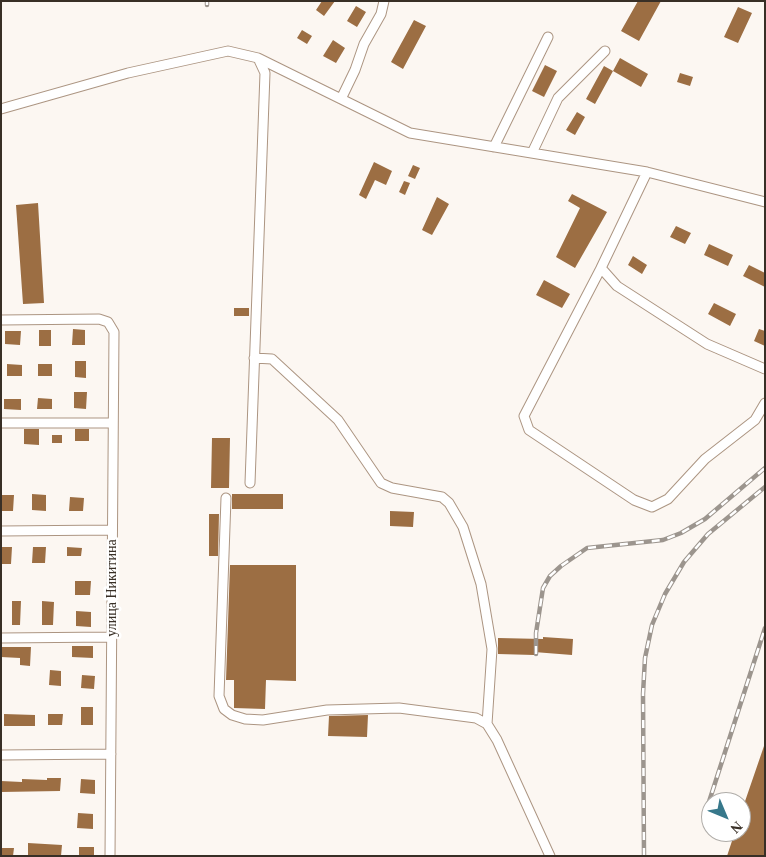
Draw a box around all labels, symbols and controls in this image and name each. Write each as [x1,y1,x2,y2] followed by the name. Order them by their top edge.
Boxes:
[104,539,120,637] street label: улица Никитина
[701,792,751,842] north arrow
[727,818,745,836] text: N

